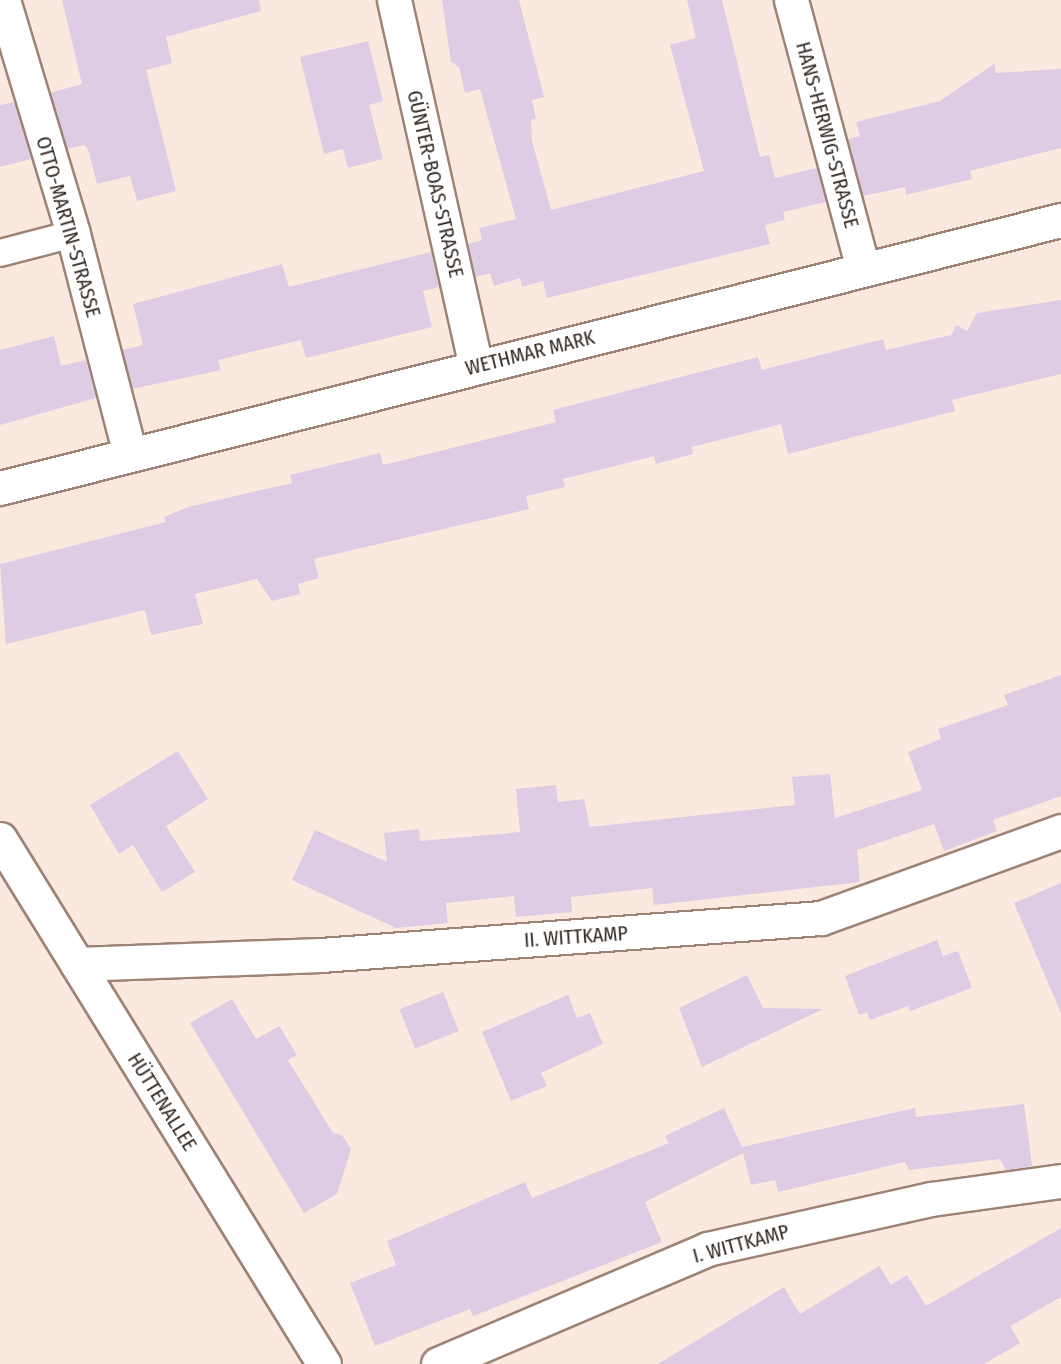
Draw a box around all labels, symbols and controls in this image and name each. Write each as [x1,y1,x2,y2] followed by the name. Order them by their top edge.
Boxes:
[791,39,863,231] street label: HANS-HERWIG-STRASSE
[402,88,468,280] street label: GÜNTER-BOAS-STRASSE
[31,134,105,320] street label: OTTO-MARTIN-STRASSE
[463,325,597,381] street label: WETHMAR MARK
[523,921,629,953] street label: II. WITTKAMP
[122,1049,202,1155] street label: HÜTTENALLEE
[690,1220,792,1268] street label: I. WITTKAMP

